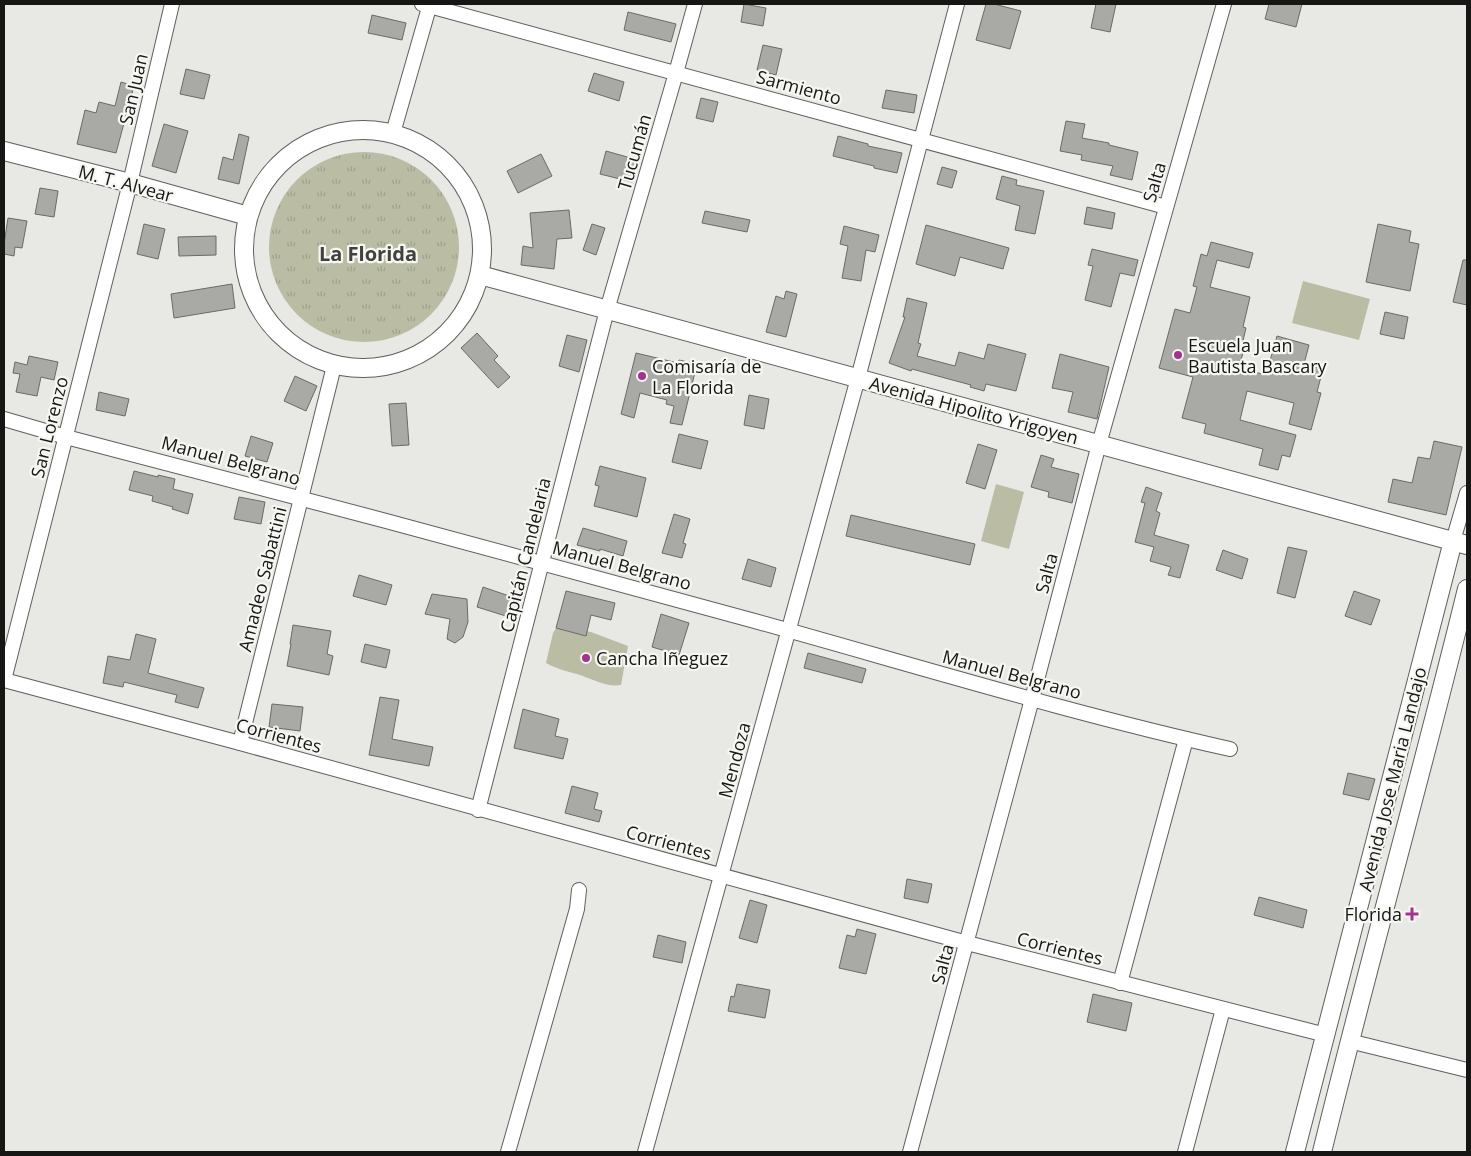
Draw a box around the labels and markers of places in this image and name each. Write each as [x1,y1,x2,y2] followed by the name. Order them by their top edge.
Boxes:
[1188,333,1327,378] place label: Escuela Juan Bautista Bascary
[1172,349,1184,361] marker: Escuela Juan Bautista Bascary
[652,354,762,399] place label: Comisaría de La Florida
[636,370,648,382] marker: Comisaría de La Florida
[596,646,728,670] place label: Cancha Iñeguez
[580,652,592,664] marker: Cancha Iñeguez
[1344,902,1402,926] place label: Florida
[1406,908,1418,920] marker: Florida

